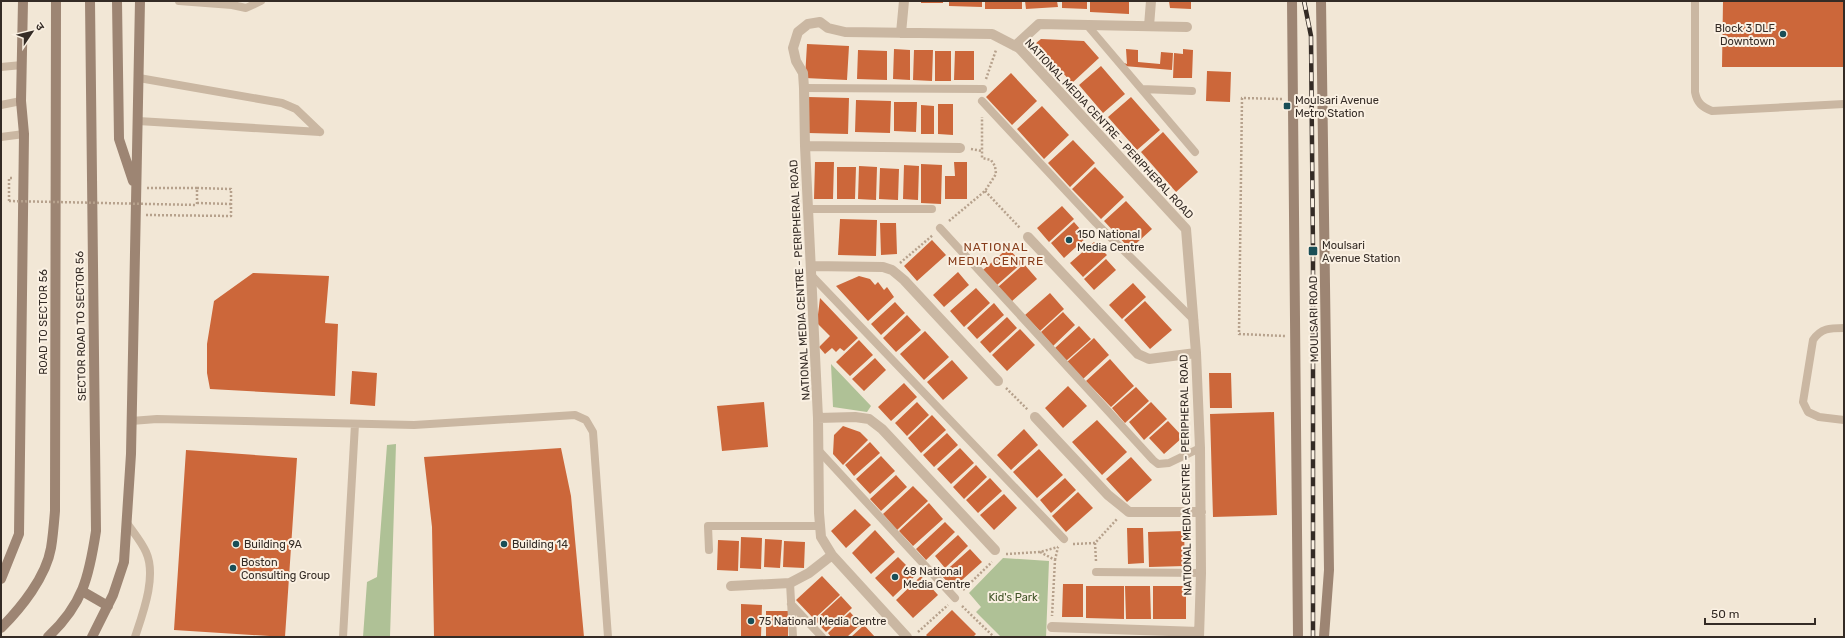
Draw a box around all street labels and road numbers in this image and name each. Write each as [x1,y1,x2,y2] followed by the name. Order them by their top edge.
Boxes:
[1022,36,1196,222] street label: NATIONAL MEDIA CENTRE - PERIPHERAL ROAD
[787,159,813,401] street label: NATIONAL MEDIA CENTRE - PERIPHERAL ROAD
[73,251,89,401] street label: SECTOR ROAD TO SECTOR 56
[37,269,50,375] street label: ROAD TO SECTOR 56
[1307,276,1321,362] street label: MOULSARI ROAD
[1177,354,1195,596] street label: NATIONAL MEDIA CENTRE - PERIPHERAL ROAD

